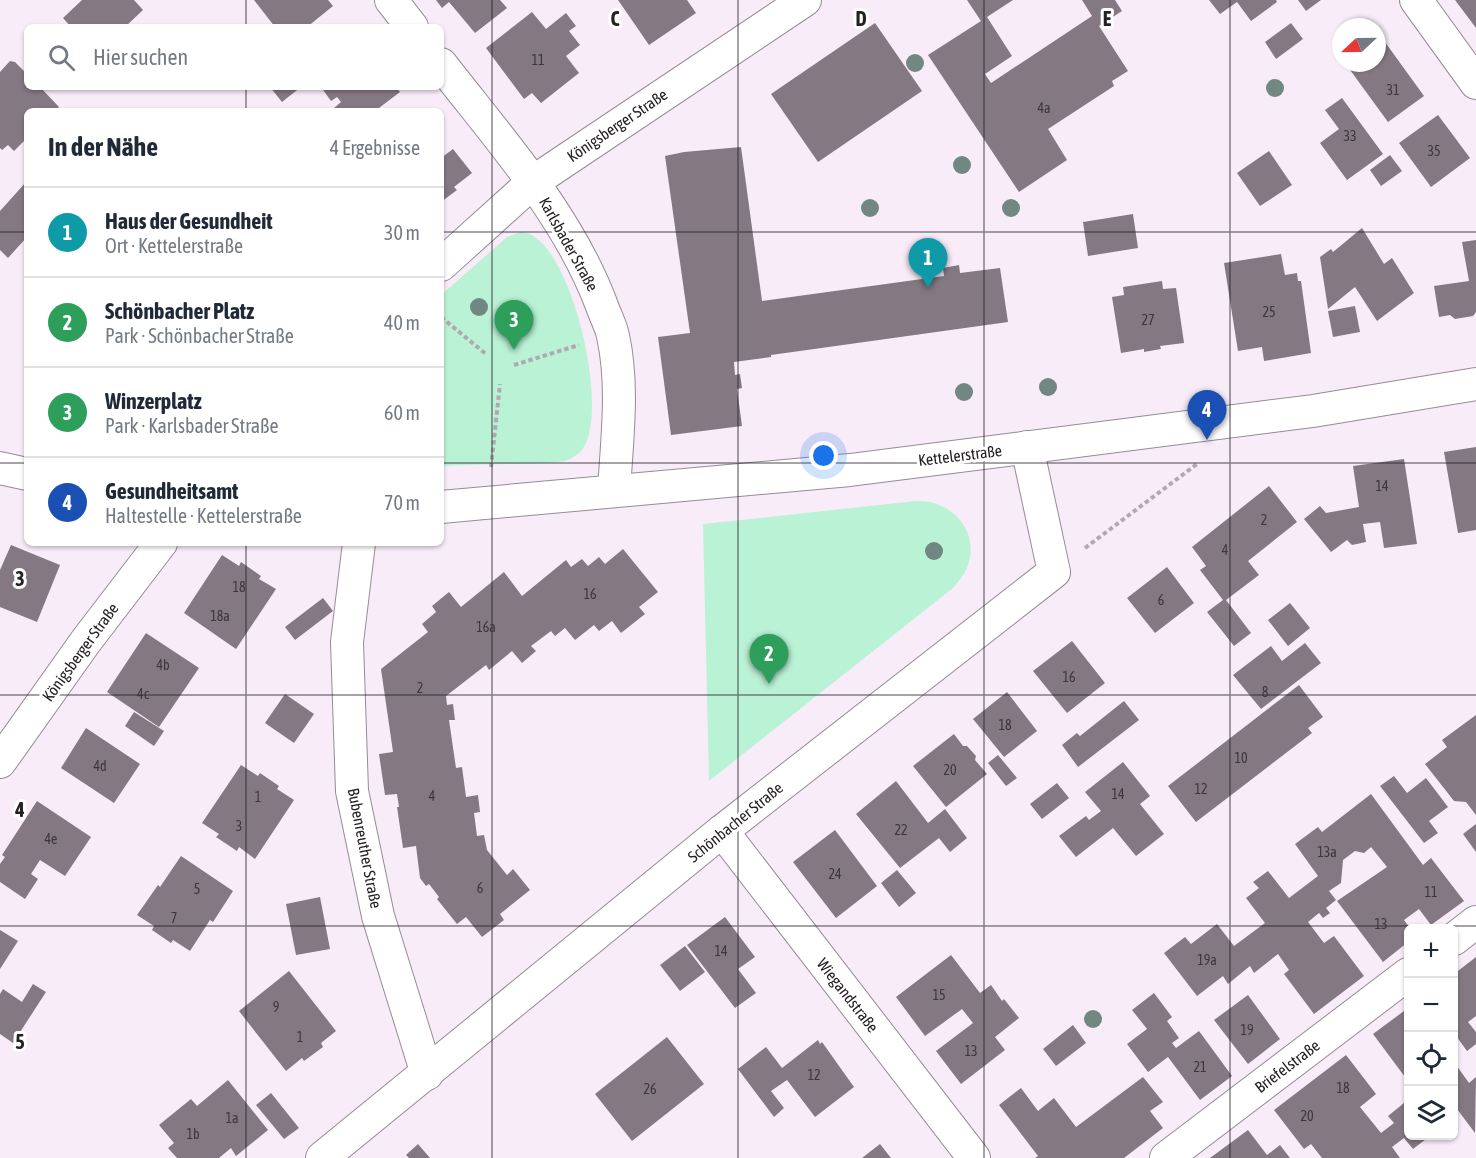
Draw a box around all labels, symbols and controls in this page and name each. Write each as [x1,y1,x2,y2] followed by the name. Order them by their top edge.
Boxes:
[611,7,620,30] text: C
[855,7,867,30] text: D
[1103,7,1112,30] text: E
[1332,18,1386,72] north arrow
[24,24,444,90] search box
[45,41,78,74] icon: search
[93,44,188,70] text: Hier suchen
[531,52,545,68] house number: 11
[1386,82,1400,98] house number: 31
[564,85,671,166] street label: Königsberger Straße
[1037,100,1051,116] house number: 4a
[1343,128,1357,144] house number: 33
[48,132,158,162] text: In der Nähe
[330,136,420,159] text: 4 Ergebnisse
[1427,143,1441,159] house number: 35
[536,194,602,294] street label: Karlsbader Straße
[105,208,273,234] text: Haus der Gesundheit
[63,221,72,244] text: 1
[384,221,420,244] text: 30 m
[105,234,243,257] text: Ort · Kettelerstraße
[908,238,948,288] pin: 1
[105,298,254,324] text: Schönbacher Platz
[494,300,534,350] pin: 3
[1262,304,1276,320] house number: 25
[63,311,72,334] text: 2
[384,311,420,334] text: 40 m
[1141,312,1155,328] house number: 27
[105,324,294,347] text: Park · Schönbacher Straße
[105,388,202,414] text: Winzerplatz
[1188,390,1226,440] pin: 4
[63,401,72,424] text: 3
[384,401,420,424] text: 60 m
[105,414,279,437] text: Park · Karlsbader Straße
[809,441,838,470] your location
[917,441,1003,469] street label: Kettelerstraße
[105,478,238,504] text: Gesundheitsamt
[1375,478,1389,494] house number: 14
[63,491,72,514] text: 4
[384,491,420,514] text: 70 m
[105,504,302,527] text: Haltestelle · Kettelerstraße
[1261,512,1267,528] house number: 2
[1222,542,1229,558] house number: 4
[15,567,25,590] text: 3
[232,579,246,595] house number: 18
[583,586,597,602] house number: 16
[1158,592,1165,608] house number: 6
[38,599,122,705] street label: Königsberger Straße
[210,608,230,624] house number: 18a
[476,619,496,635] house number: 16a
[750,634,788,684] pin: 2
[156,657,170,673] house number: 4b
[1062,669,1076,685] house number: 16
[417,680,423,696] house number: 2
[1262,684,1269,700] house number: 8
[137,686,150,702] house number: 4c
[998,717,1012,733] house number: 18
[1234,750,1248,766] house number: 10
[93,758,107,774] house number: 4d
[943,762,957,778] house number: 20
[684,778,786,866] street label: Schönbacher Straße
[1194,781,1208,797] house number: 12
[345,786,385,910] street label: Bubenreuther Straße
[1111,786,1125,802] house number: 14
[429,788,436,804] house number: 4
[255,789,261,805] house number: 1
[14,798,25,821] text: 4
[236,818,242,834] house number: 3
[894,822,908,838] house number: 22
[45,831,57,847] house number: 4e
[1317,844,1337,860] house number: 13a
[828,866,842,882] house number: 24
[477,880,484,896] house number: 6
[194,881,200,897] house number: 5
[1424,884,1438,900] house number: 11
[171,910,177,926] house number: 7
[1374,916,1388,932] house number: 13
[1404,924,1458,1140] map controls
[1404,924,1458,978] button: +
[714,943,728,959] house number: 14
[1197,952,1217,968] house number: 19a
[813,954,882,1036] street label: Wiegandstraße
[1404,978,1458,1032] button: −
[932,987,946,1003] house number: 15
[273,999,279,1015] house number: 9
[1240,1022,1254,1038] house number: 19
[297,1029,303,1045] house number: 1
[15,1030,25,1053] text: 5
[1404,1032,1458,1086] button: locate
[1251,1036,1323,1096] street label: Briefelstraße
[964,1043,978,1059] house number: 13
[1193,1059,1207,1075] house number: 21
[807,1067,821,1083] house number: 12
[1336,1080,1350,1096] house number: 18
[643,1081,657,1097] house number: 26
[1404,1086,1458,1140] button: layers
[1300,1108,1314,1124] house number: 20
[225,1110,239,1126] house number: 1a
[186,1126,200,1142] house number: 1b

